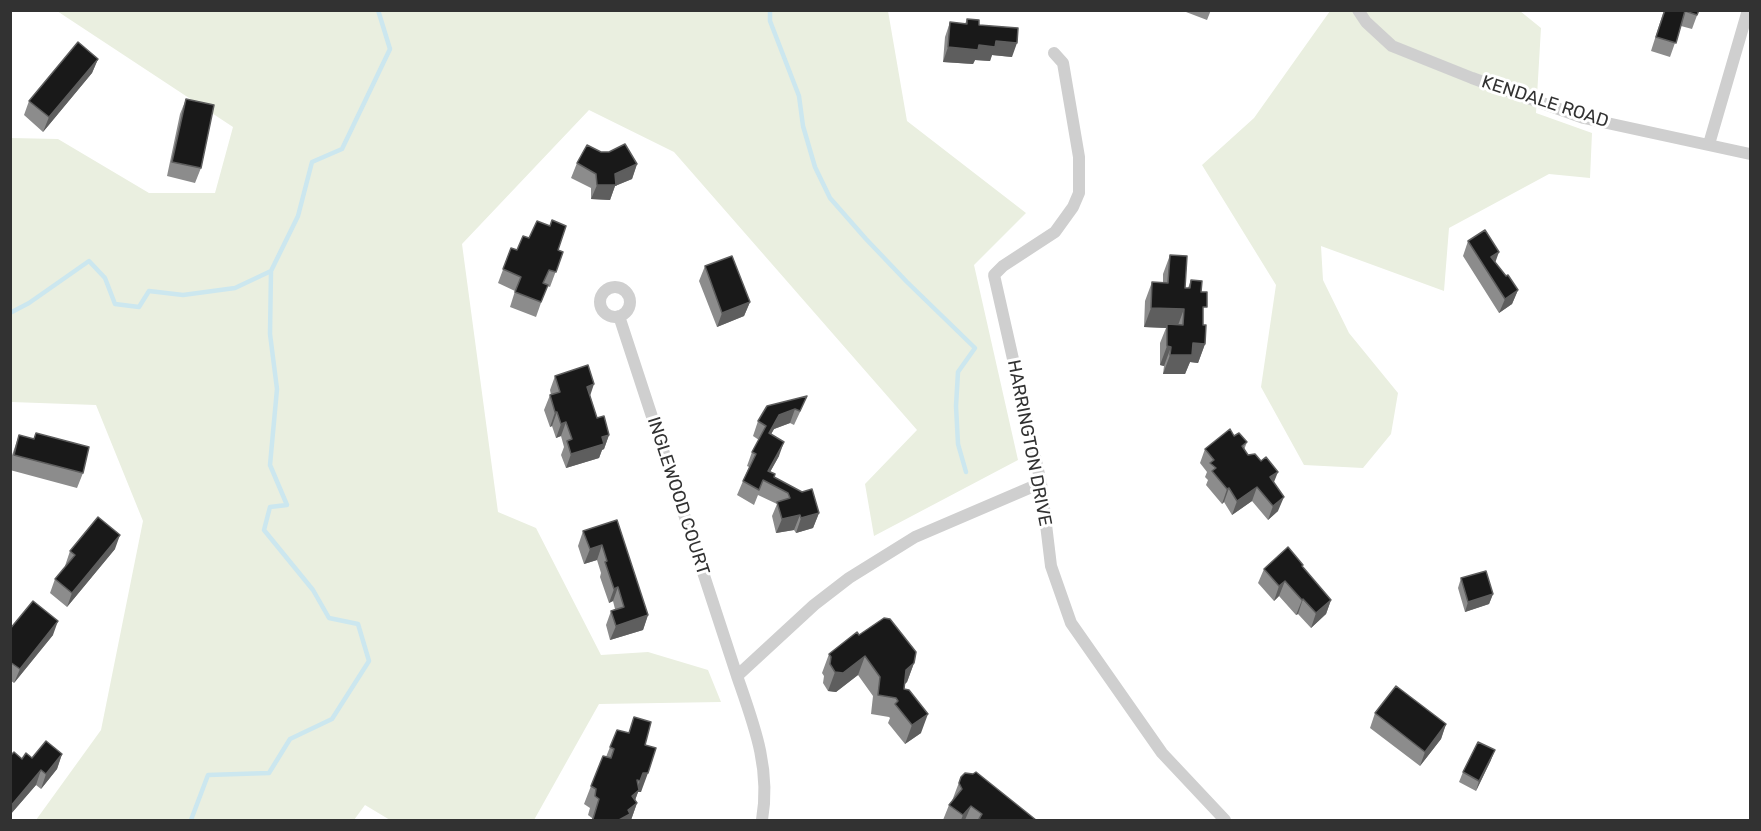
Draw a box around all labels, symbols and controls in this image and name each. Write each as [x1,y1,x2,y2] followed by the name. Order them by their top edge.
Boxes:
[1479,71,1611,133] street label: KENDALE ROAD
[1002,358,1056,528] street label: HARRINGTON DRIVE
[642,414,714,578] street label: INGLEWOOD COURT

